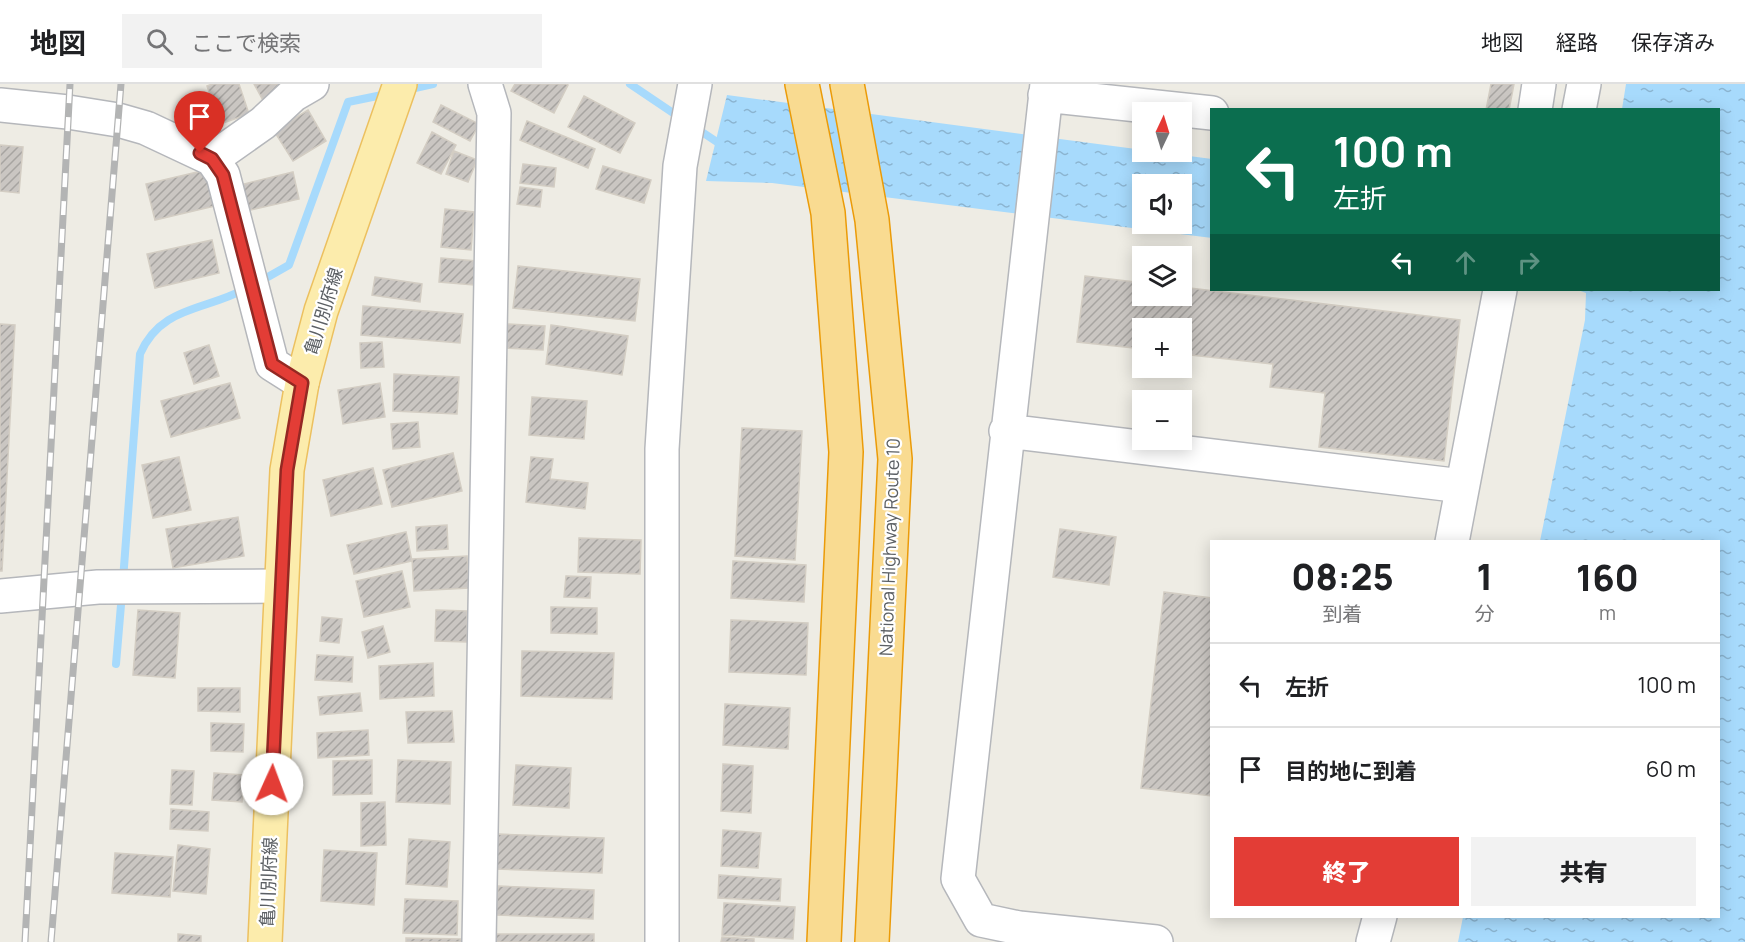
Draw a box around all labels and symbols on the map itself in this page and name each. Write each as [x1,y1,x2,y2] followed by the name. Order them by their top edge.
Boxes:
[174,91,225,153] pin
[1132,102,1192,162] north arrow
[298,264,348,358] street label: 亀川別府線
[873,438,905,656] street label: National Highway Route 10
[240,752,304,816] position arrow
[254,837,282,927] street label: 亀川別府線

